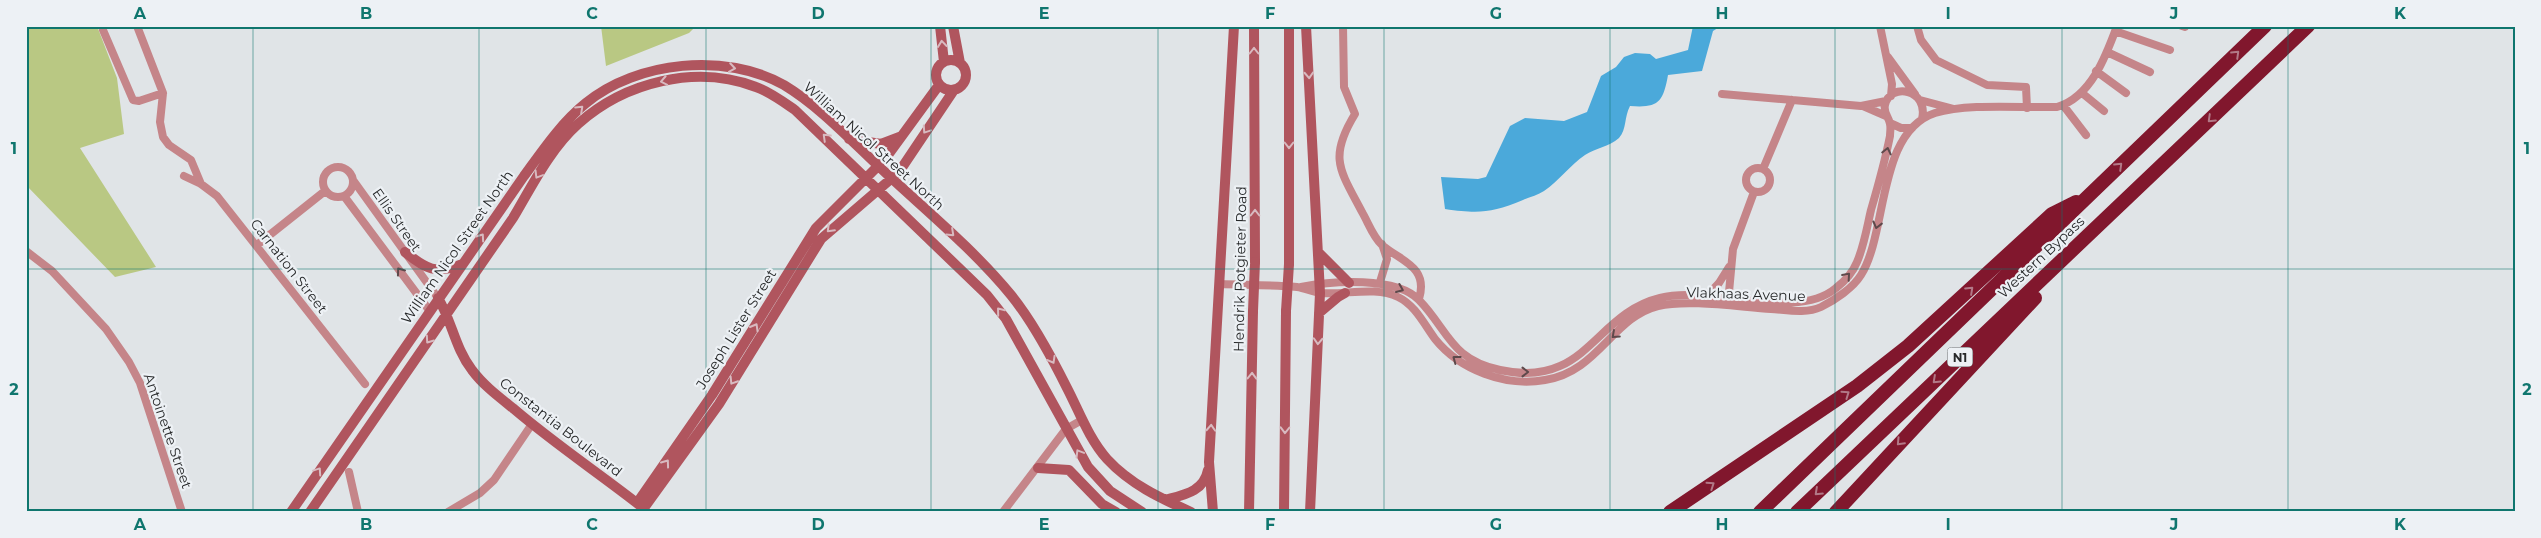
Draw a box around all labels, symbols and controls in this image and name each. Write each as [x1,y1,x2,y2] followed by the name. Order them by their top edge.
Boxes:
[133,4,147,23] text: A
[360,4,372,23] text: B
[586,4,598,23] text: C
[811,4,825,23] text: D
[1039,4,1049,23] text: E
[1265,4,1275,23] text: F
[1490,4,1502,23] text: G
[1716,4,1728,23] text: H
[1945,4,1951,23] text: I
[2169,4,2178,23] text: J
[2394,4,2407,23] text: K
[937,40,948,48] one-way arrow
[1249,47,1259,54] one-way arrow
[2231,51,2240,60] one-way arrow
[728,62,736,73] one-way arrow
[1304,72,1314,79] one-way arrow
[660,75,668,86] one-way arrow
[800,78,948,214] street label: William Nicol Street North
[574,106,583,115] one-way arrow
[2208,113,2217,122] one-way arrow
[923,125,932,134] one-way arrow
[823,134,832,143] one-way arrow
[11,139,17,158] text: 1
[2524,139,2530,158] text: 1
[1284,142,1294,149] one-way arrow
[1881,146,1892,155] one-way arrow
[2113,163,2122,172] one-way arrow
[397,167,517,327] street label: William Nicol Street North
[534,170,544,179] one-way arrow
[369,185,426,256] street label: Ellis Street
[1230,186,1250,352] street label: Hendrik Potgieter Road
[1250,209,1260,217] one-way arrow
[1994,212,2088,302] street label: Western Bypass
[247,215,332,317] street label: Carnation Street
[1872,221,1882,229] one-way arrow
[827,224,836,233] one-way arrow
[946,228,955,237] one-way arrow
[475,234,484,243] one-way arrow
[691,265,780,393] street label: Joseph Lister Street
[397,267,406,277] one-way arrow
[1842,273,1851,282] one-way arrow
[1395,282,1404,293] one-way arrow
[1686,283,1806,305] street label: Vlakhaas Avenue
[1965,287,1974,296] one-way arrow
[997,308,1006,317] one-way arrow
[748,324,758,333] one-way arrow
[1612,329,1621,338] one-way arrow
[426,334,435,344] one-way arrow
[1313,338,1323,346] one-way arrow
[1948,348,1972,367] road number: N1
[1046,354,1056,363] one-way arrow
[1452,356,1462,365] one-way arrow
[1522,367,1529,377] one-way arrow
[140,371,196,491] street label: Antoinette Street
[1247,371,1257,379] one-way arrow
[496,374,626,480] street label: Constantia Boulevard
[1933,374,1942,383] one-way arrow
[730,375,740,384] one-way arrow
[9,380,19,399] text: 2
[2522,380,2532,399] text: 2
[1840,391,1850,400] one-way arrow
[1206,424,1217,432] one-way arrow
[1280,426,1290,434] one-way arrow
[1896,436,1905,445] one-way arrow
[1076,450,1086,459] one-way arrow
[660,460,669,469] one-way arrow
[312,468,321,477] one-way arrow
[1706,481,1715,491] one-way arrow
[1815,486,1824,495] one-way arrow
[133,515,147,534] text: A
[360,515,372,534] text: B
[586,515,598,534] text: C
[811,515,825,534] text: D
[1039,515,1049,534] text: E
[1265,515,1275,534] text: F
[1490,515,1502,534] text: G
[1716,515,1728,534] text: H
[1945,515,1951,534] text: I
[2169,515,2178,534] text: J
[2394,515,2407,534] text: K

